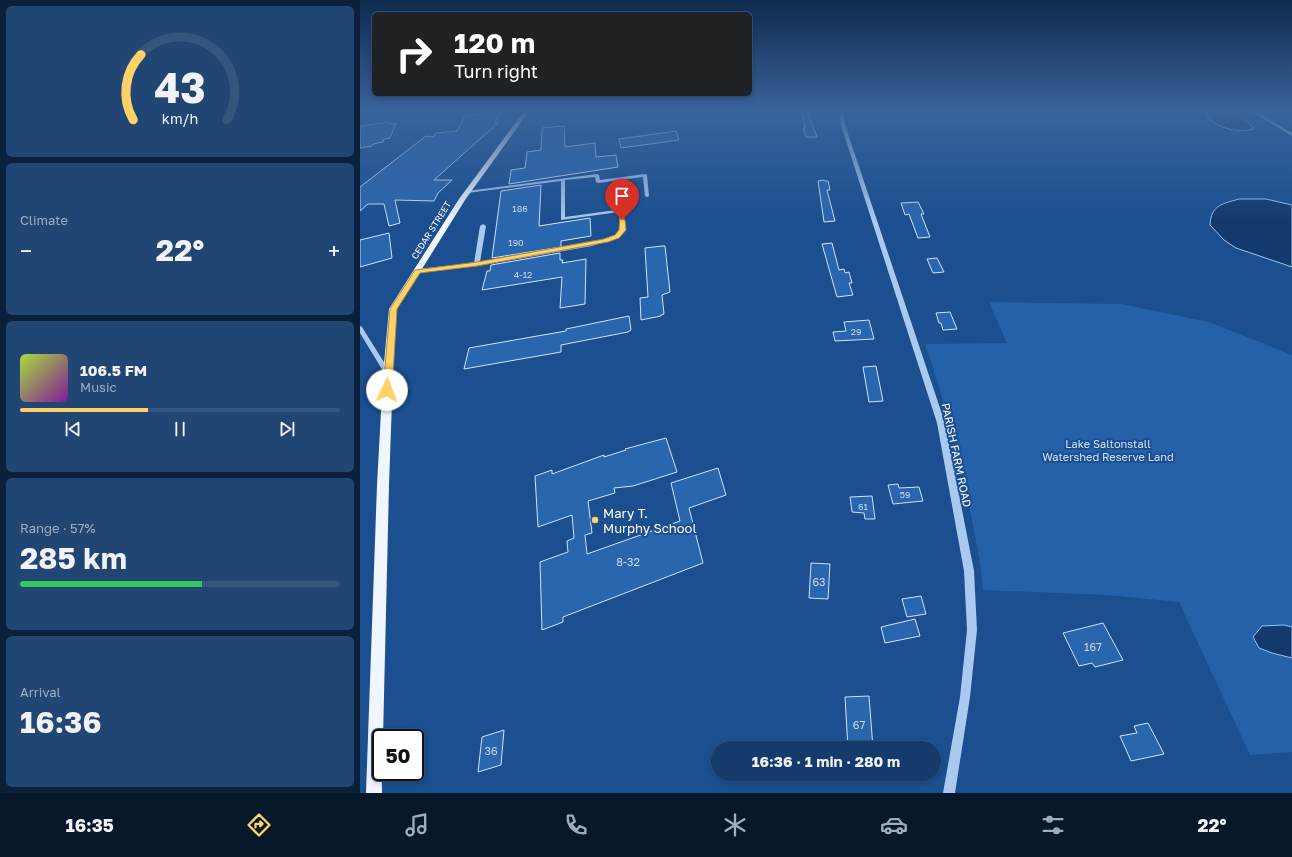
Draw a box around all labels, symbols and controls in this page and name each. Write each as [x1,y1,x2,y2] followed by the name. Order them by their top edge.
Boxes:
[454,26,535,59] text: 120 m
[388,28,440,80] icon: right
[454,60,538,82] text: Turn right
[154,62,206,112] text: 43
[162,109,198,126] text: km/h
[605,179,639,220] pin
[611,185,633,207] icon: arrive
[409,199,453,261] street label: CEDAR STREET
[512,203,528,214] house number: 186
[20,212,68,228] text: Climate
[156,232,204,268] text: 22°
[20,237,32,264] text: −
[328,237,340,264] text: +
[508,237,524,248] house number: 190
[514,269,532,280] house number: 4-12
[851,326,861,337] house number: 29
[80,361,147,379] text: 106.5 FM
[366,369,408,411] position arrow
[80,379,117,395] text: Music
[940,402,974,509] street label: PARISH FARM ROAD
[62,418,84,440] icon: previous
[169,418,191,440] icon: pause
[276,418,298,440] icon: next
[1042,437,1174,463] park label: Lake Saltonstall Watershed Reserve Land
[900,489,910,500] house number: 59
[858,501,869,512] house number: 61
[603,505,697,536] place label: Mary T. Murphy School
[590,515,600,525] marker: Mary T. Murphy School
[20,520,95,536] text: Range · 57%
[20,540,127,576] text: 285 km
[616,555,640,568] house number: 8-32
[812,575,826,588] house number: 63
[1084,640,1102,653] house number: 167
[20,684,61,700] text: Arrival
[20,704,101,740] text: 16:36
[853,718,865,731] house number: 67
[372,729,424,781] speed limit sign: 50
[484,744,498,757] house number: 36
[752,752,900,770] text: 16:36 · 1 min · 280 m
[245,811,273,839] icon: directions
[403,811,431,839] icon: music
[562,811,590,839] icon: phone
[721,811,749,839] icon: climate
[880,811,908,839] icon: car
[1039,811,1067,839] icon: filters
[65,814,114,836] text: 16:35
[1198,814,1227,836] text: 22°

